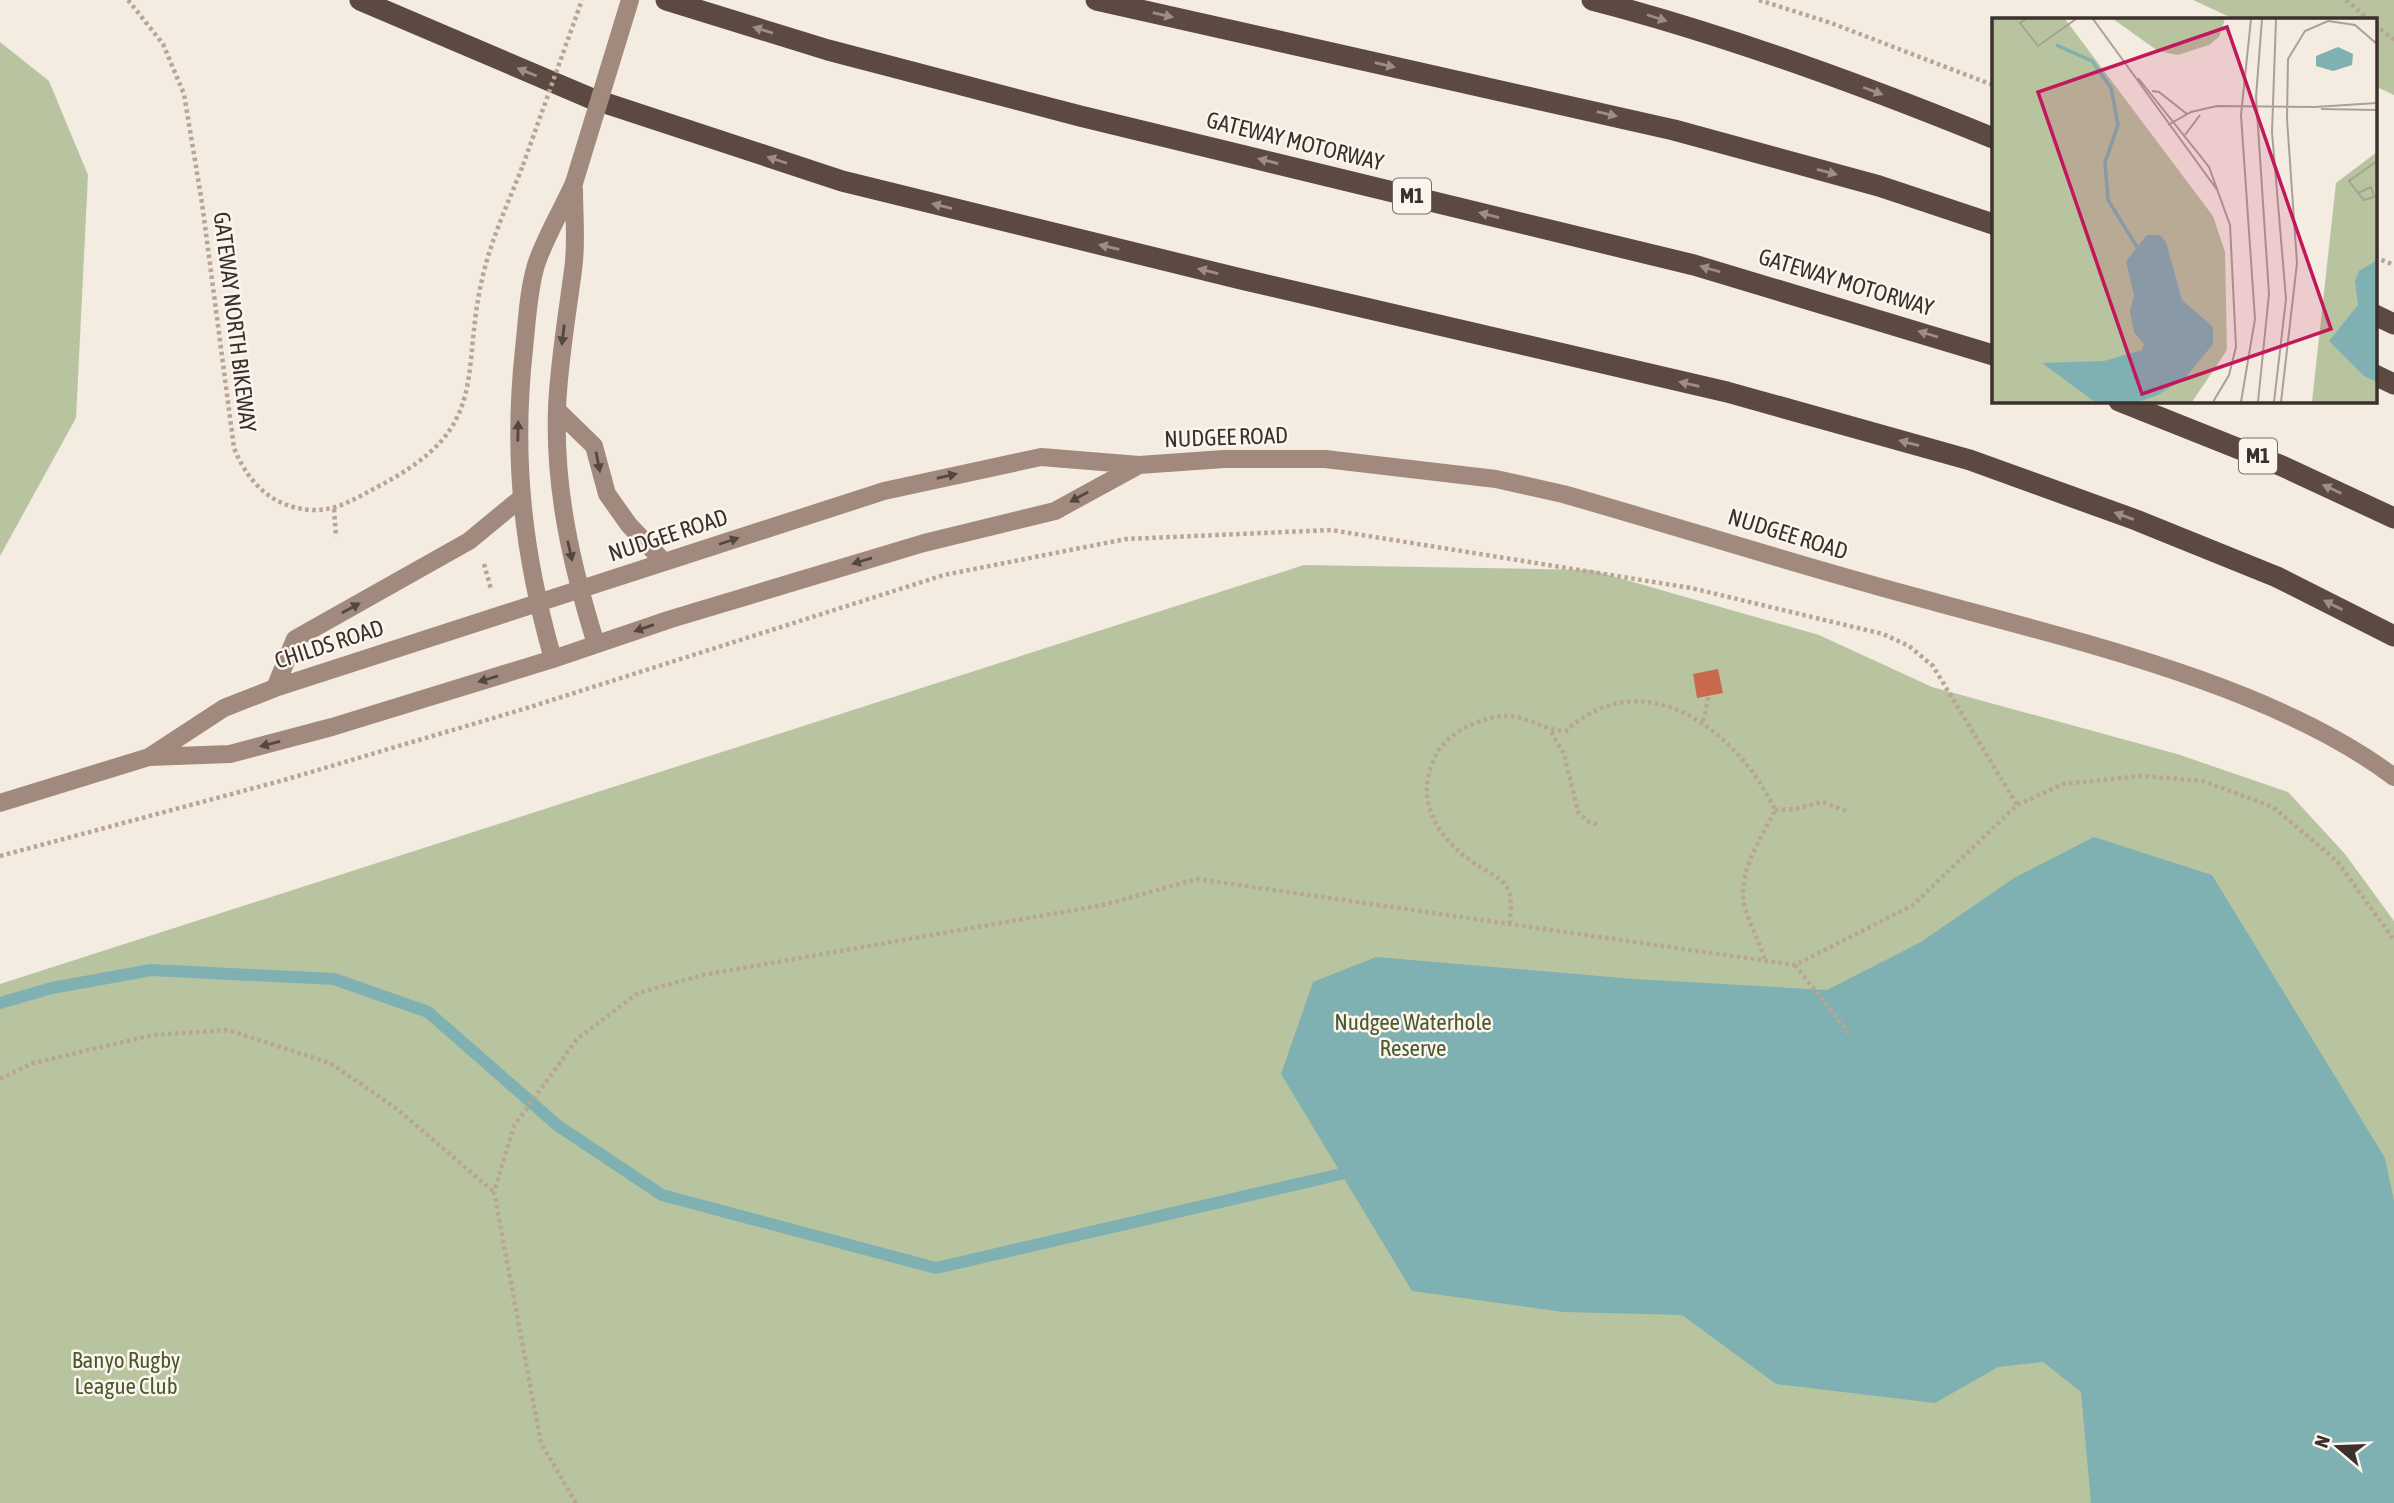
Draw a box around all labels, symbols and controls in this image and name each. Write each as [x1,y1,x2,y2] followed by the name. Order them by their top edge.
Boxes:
[1152,10,1174,21] one-way arrow
[1647,14,1668,24] one-way arrow
[1992,18,2376,402] inset map
[752,24,773,35] one-way arrow
[1374,59,1396,70] one-way arrow
[516,67,537,78] one-way arrow
[1863,86,1884,97] one-way arrow
[1204,106,1387,176] street label: GATEWAY MOTORWAY
[1596,109,1618,120] one-way arrow
[767,154,788,164] one-way arrow
[1257,155,1279,166] one-way arrow
[1816,167,1838,178] one-way arrow
[1393,178,1431,214] road number: M1
[931,200,953,211] one-way arrow
[1478,209,1500,220] one-way arrow
[209,210,262,434] street label: GATEWAY NORTH BIKEWAY
[1098,241,1120,252] one-way arrow
[1755,243,1937,321] street label: GATEWAY MOTORWAY
[1699,264,1720,274] one-way arrow
[1197,265,1219,276] one-way arrow
[557,324,568,346] one-way arrow
[1917,329,1938,339] one-way arrow
[1678,378,1700,389] one-way arrow
[513,420,524,442] one-way arrow
[1164,422,1288,452] street label: NUDGEE ROAD
[1898,437,1919,447] one-way arrow
[2239,438,2277,474] road number: M1
[592,451,603,473] one-way arrow
[936,470,958,481] one-way arrow
[2322,483,2342,495] one-way arrow
[1070,491,1089,503] one-way arrow
[1725,503,1851,565] street label: NUDGEE ROAD
[605,504,731,566] street label: NUDGEE ROAD
[2114,510,2135,521] one-way arrow
[719,536,740,546] one-way arrow
[564,540,575,562] one-way arrow
[851,557,872,567] one-way arrow
[2323,600,2343,611] one-way arrow
[342,602,361,614] one-way arrow
[271,614,387,674] street label: CHILDS ROAD
[634,623,655,634] one-way arrow
[477,675,498,685] one-way arrow
[259,739,280,749] one-way arrow
[1334,1009,1492,1061] park label: Nudgee Waterhole Reserve
[72,1347,180,1399] park label: Banyo Rugby League Club
[2303,1412,2373,1482] north arrow
[2310,1433,2334,1450] text: N

